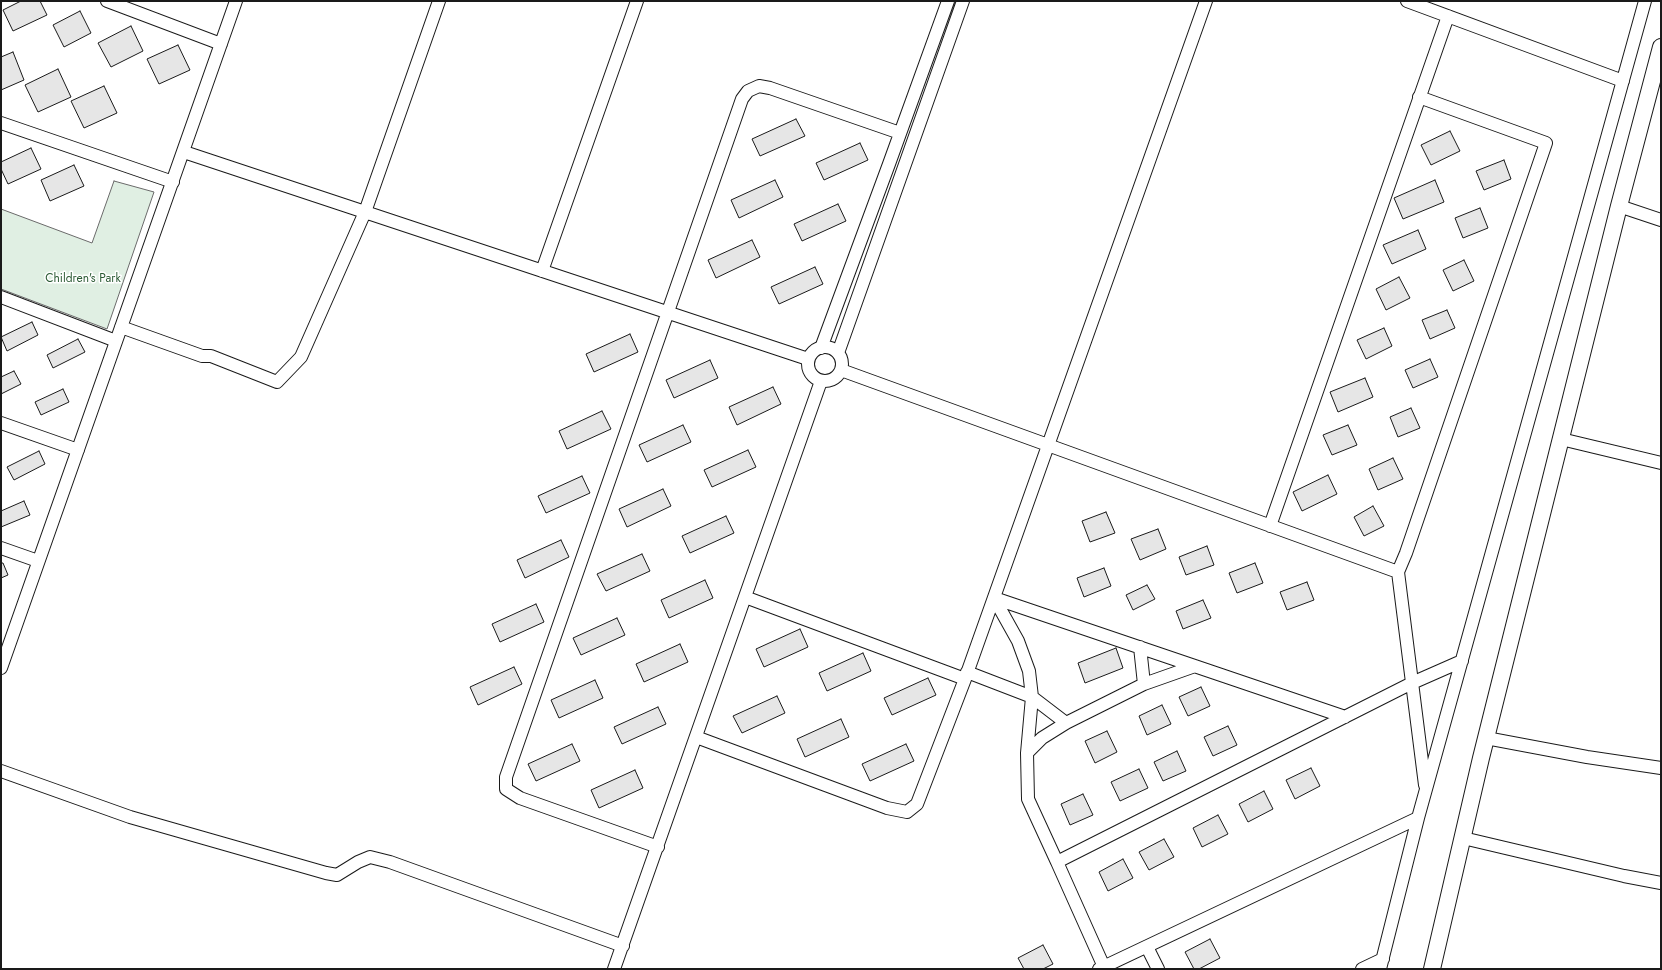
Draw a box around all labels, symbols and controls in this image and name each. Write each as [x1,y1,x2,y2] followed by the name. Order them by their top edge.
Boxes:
[45,272,121,286] park label: Children's Park

